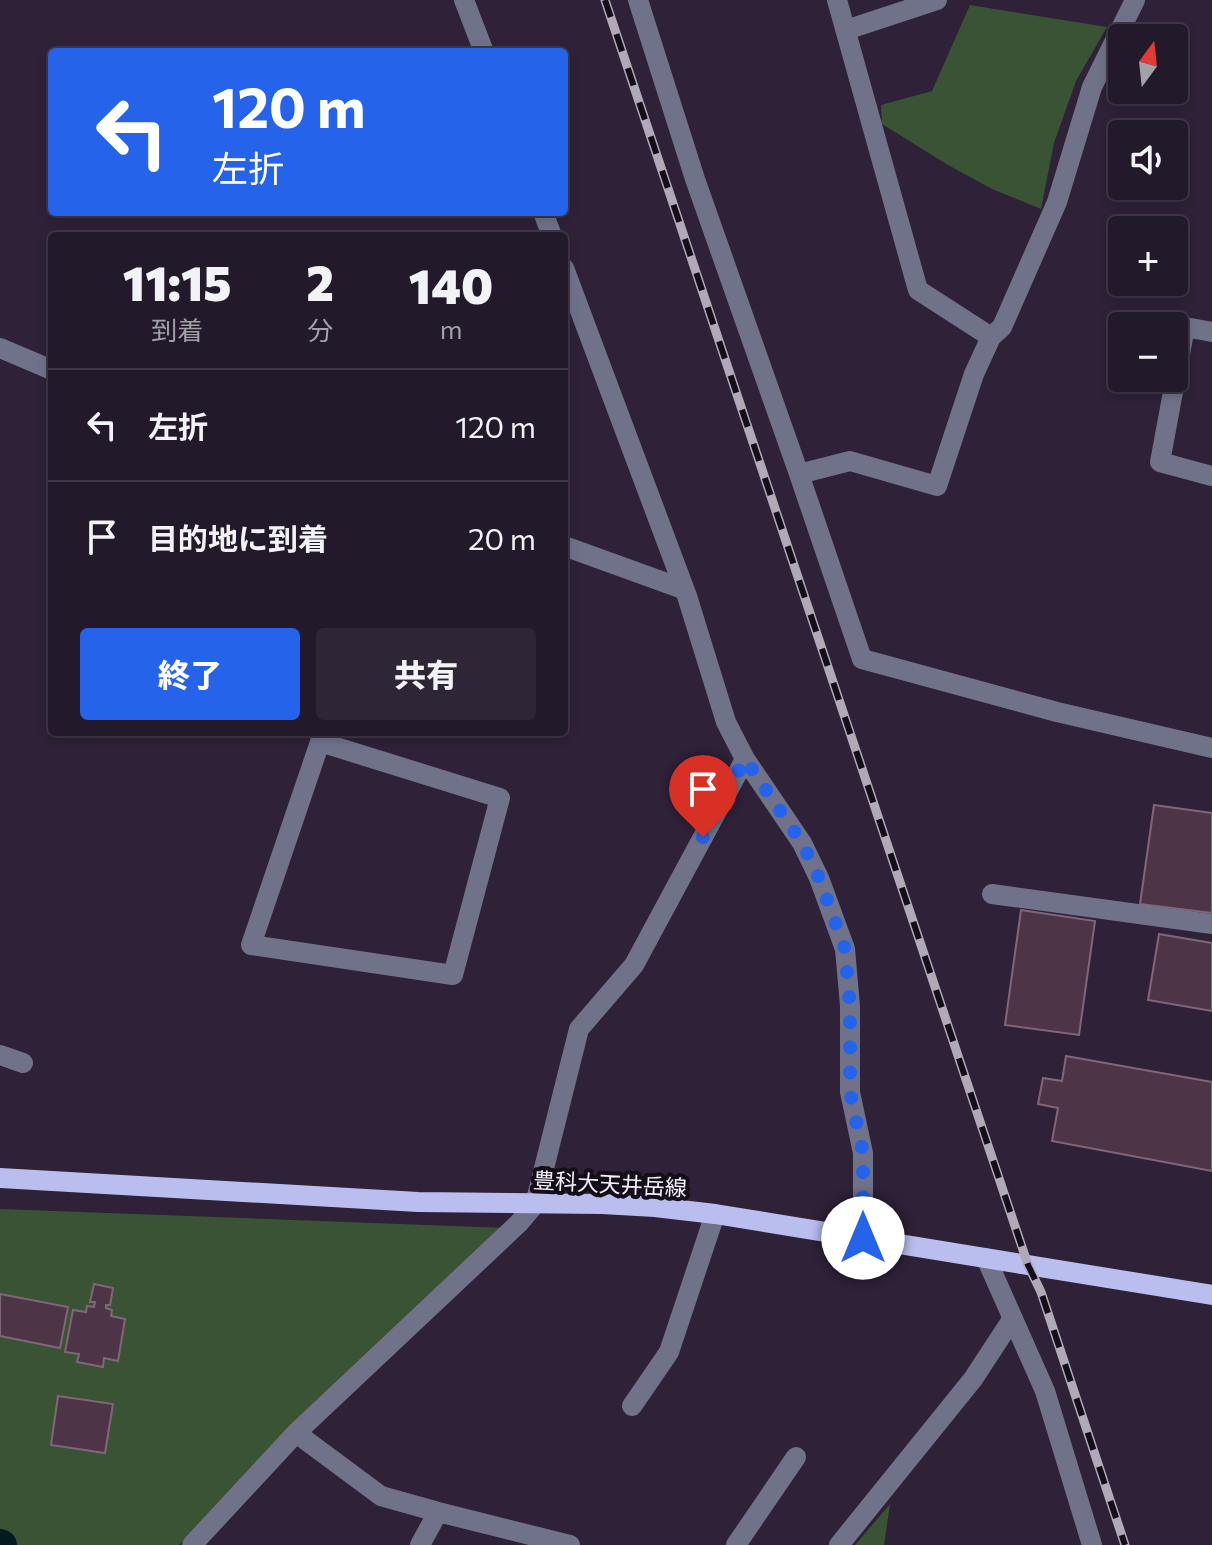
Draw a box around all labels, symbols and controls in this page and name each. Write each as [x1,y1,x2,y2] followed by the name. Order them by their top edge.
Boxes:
[1108,24,1188,104] north arrow
[1108,24,1188,392] map controls
[212,71,366,140] text: 120 m
[80,80,184,184] icon: left
[1108,120,1188,200] button: sound
[212,145,284,189] text: 左折
[1108,216,1188,296] button: +
[123,252,232,311] text: 11:15
[306,252,334,311] text: 2
[409,255,493,314] text: 140
[1108,312,1188,392] button: −
[440,313,462,344] text: m
[151,314,203,345] text: 到着
[307,314,333,345] text: 分
[80,403,124,447] icon: left
[148,407,208,444] text: 左折
[455,407,536,444] text: 120 m
[80,515,124,559] icon: arrive
[148,519,328,556] text: 目的地に到着
[468,519,536,556] text: 20 m
[80,628,300,720] button: 終了
[316,628,536,720] button: 共有
[669,755,737,837] pin
[681,767,725,811] icon: arrive
[532,1166,688,1201] street label: 豊科大天井岳線
[821,1196,905,1280] position arrow

